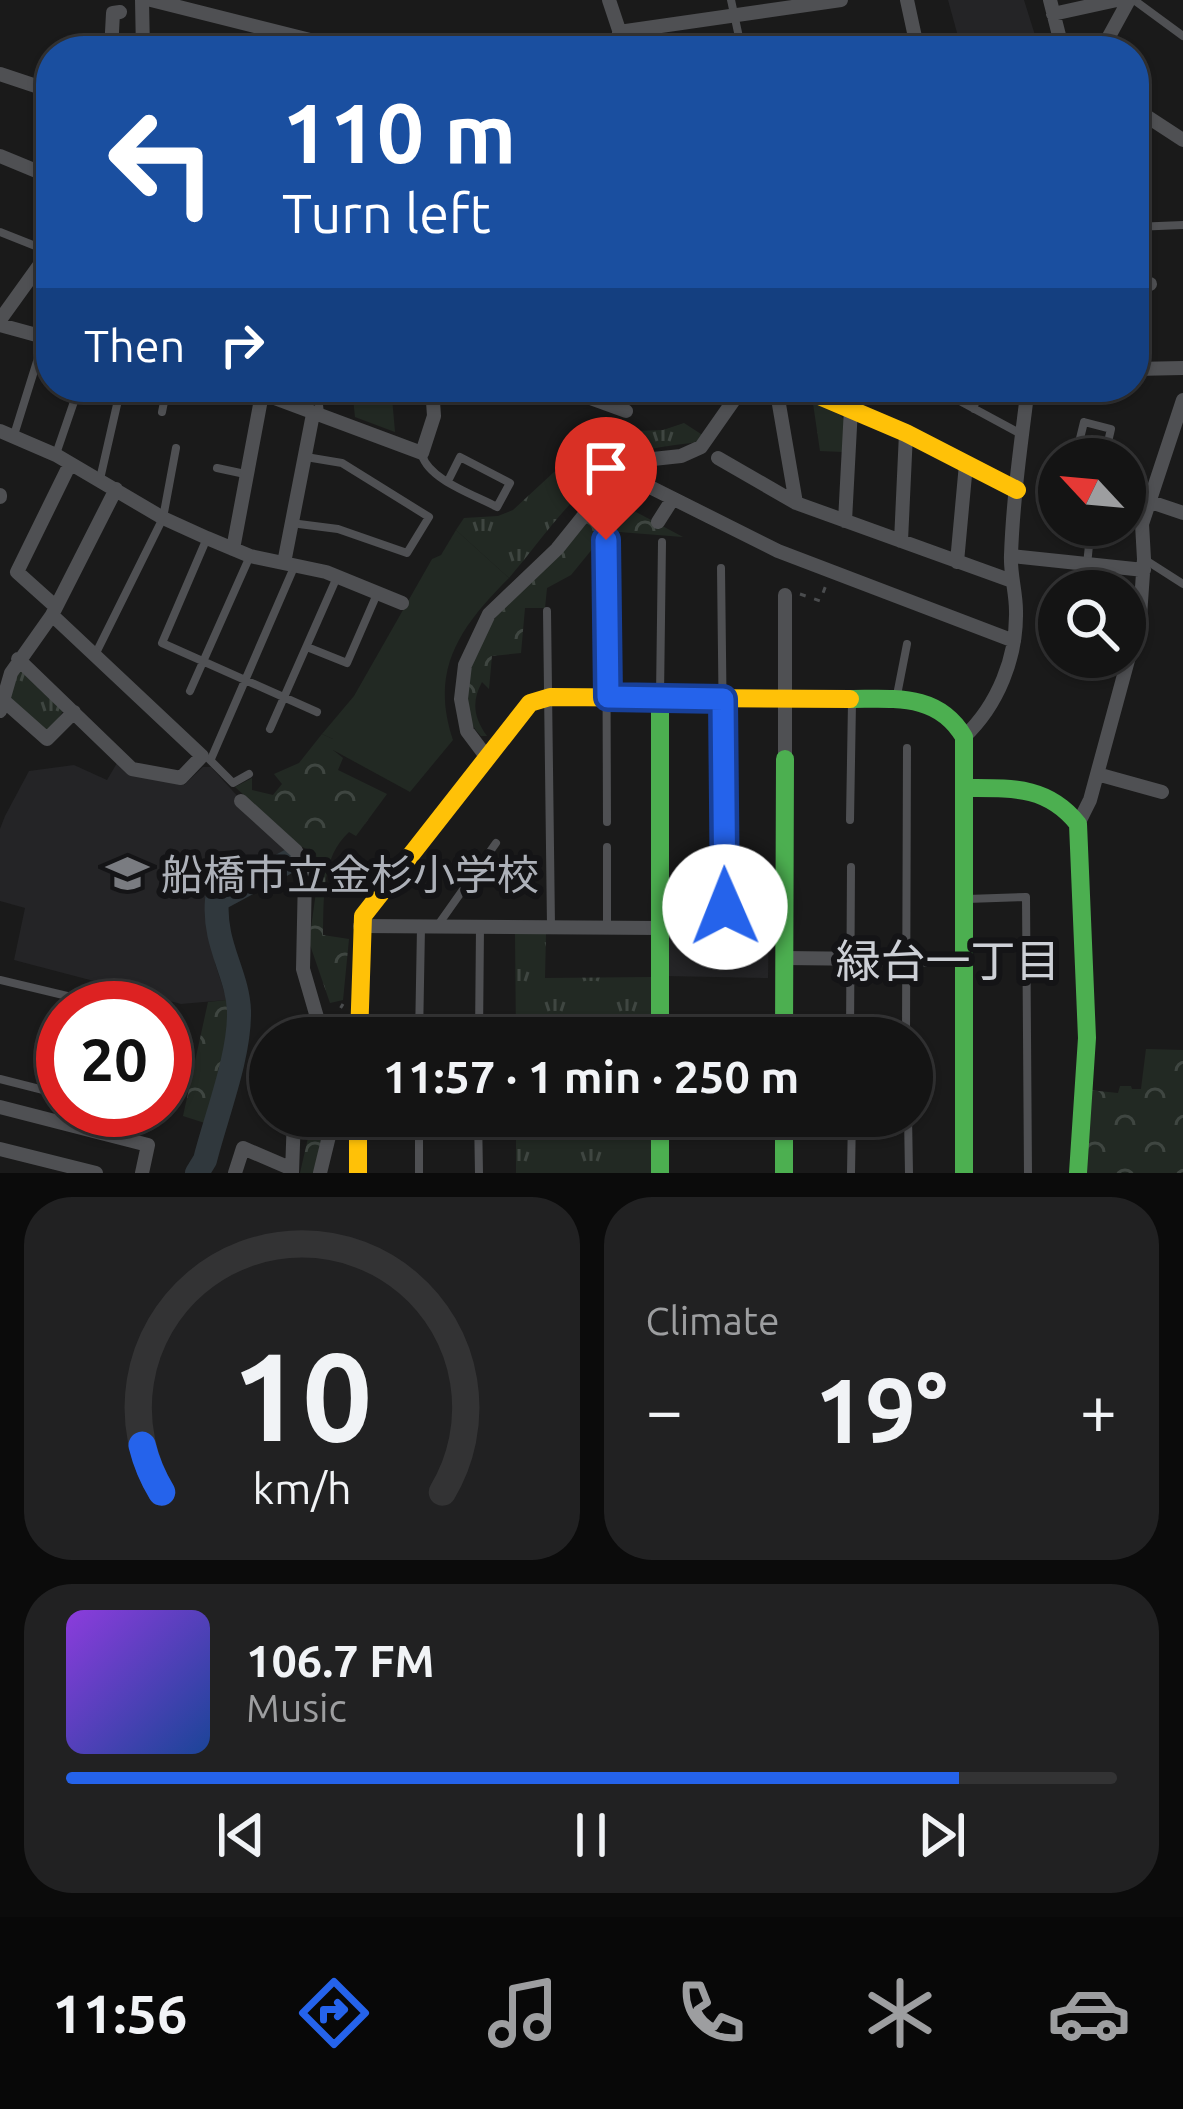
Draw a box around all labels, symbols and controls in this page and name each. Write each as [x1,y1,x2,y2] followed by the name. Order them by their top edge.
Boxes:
[84,84,240,240] icon: left
[282,85,516,179] text: 110 m
[282,183,491,243] text: Turn left
[209,312,275,378] icon: right
[84,320,185,371] text: Then
[555,417,657,540] pin
[573,435,639,501] icon: arrive
[1038,438,1146,546] north arrow
[1038,438,1146,678] map controls
[1038,570,1146,678] button: search
[662,844,788,970] position arrow
[104,851,150,897] school or university icon: 船橋市立金杉小学校
[161,851,539,898] place label: 船橋市立金杉小学校
[835,935,1061,986] district label: 緑台一丁目
[36,981,192,1137] speed limit sign: 20
[383,1051,799,1102] text: 11:57 · 1 min · 250 m
[646,1299,780,1342] text: Climate
[231,1325,372,1465] text: 10
[815,1359,948,1460] text: 19°
[646,1372,683,1446] text: −
[1080,1372,1117,1446] text: +
[252,1463,351,1511] text: km/h
[246,1635,435,1686] text: 106.7 FM
[246,1686,347,1729] text: Music
[208,1802,274,1868] icon: previous
[558,1802,624,1868] icon: pause
[909,1802,975,1868] icon: next
[292,1971,376,2055] icon: directions
[481,1971,565,2055] icon: music
[669,1971,753,2055] icon: phone
[858,1971,942,2055] icon: climate
[1047,1971,1131,2055] icon: car
[52,1983,187,2043] text: 11:56

